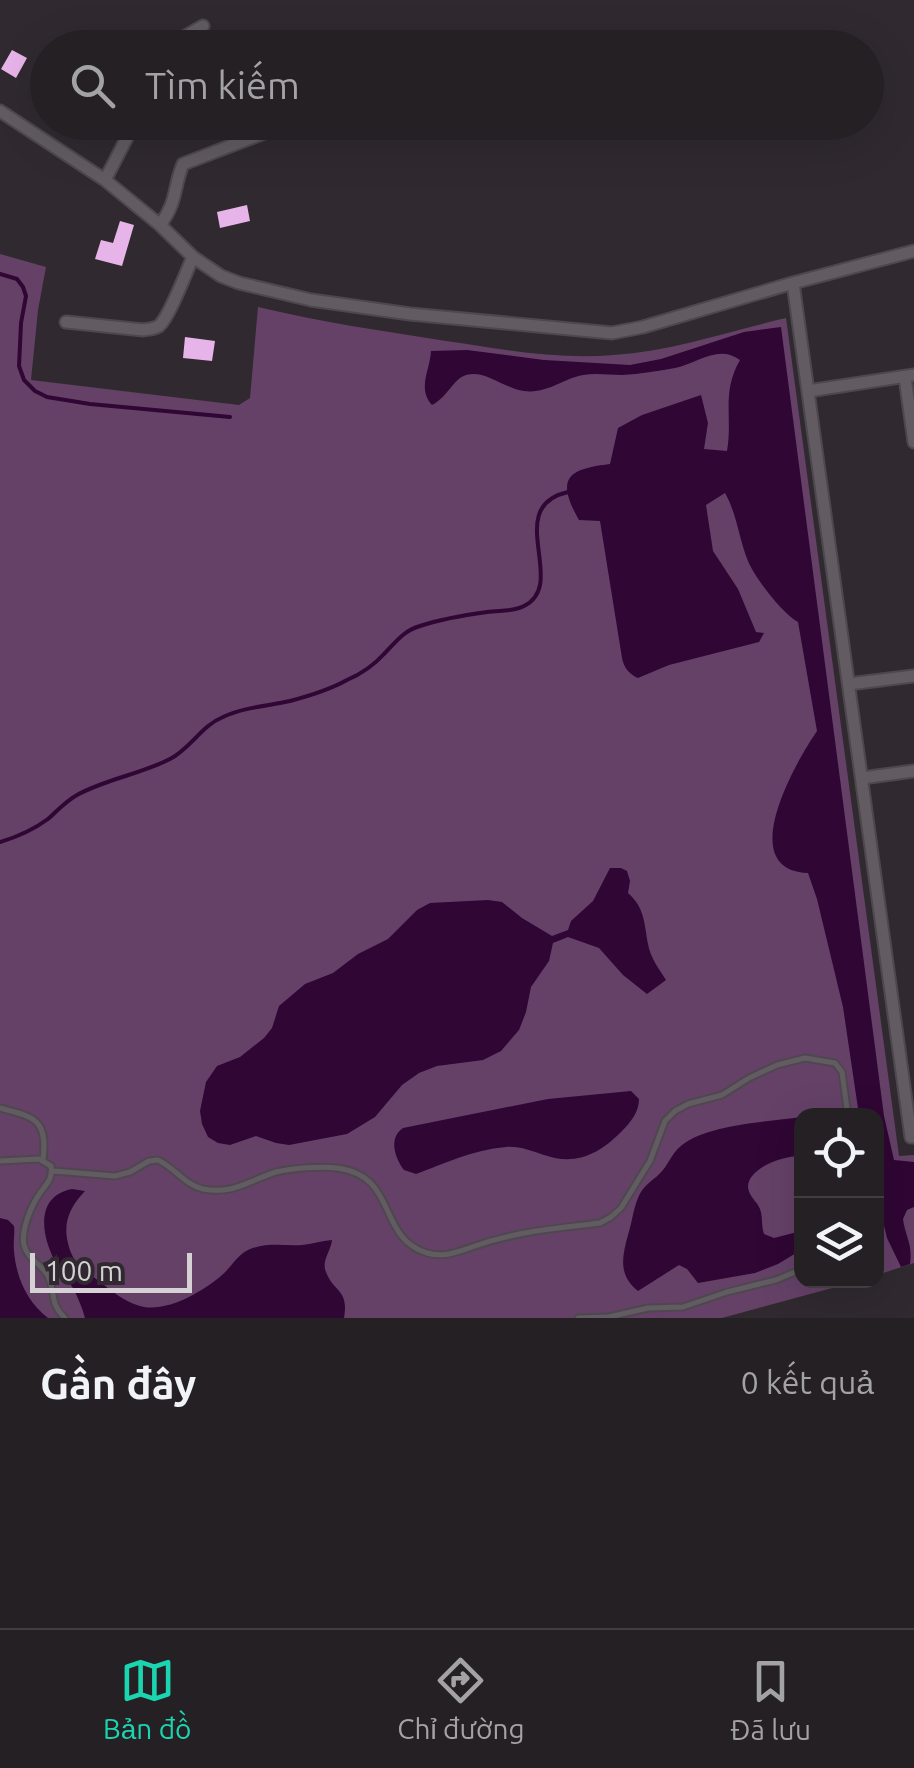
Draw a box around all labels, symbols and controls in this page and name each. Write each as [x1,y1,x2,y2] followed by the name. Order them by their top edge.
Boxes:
[30,30,884,140] search box
[65,58,120,113] icon: search
[145,64,300,106] text: Tìm kiếm
[794,1108,884,1288] map controls
[794,1108,884,1198] button: locate
[794,1198,884,1288] button: layers
[30,1248,192,1292] scale bar
[45,1255,123,1286] text: 100 m
[40,1360,196,1407] text: Gần đây
[741,1364,874,1400] text: 0 kết quả
[103,1653,191,1746] tab: Bản đồ
[397,1653,525,1746] tab: Chỉ đường
[730,1654,811,1745] tab: Đã lưu

